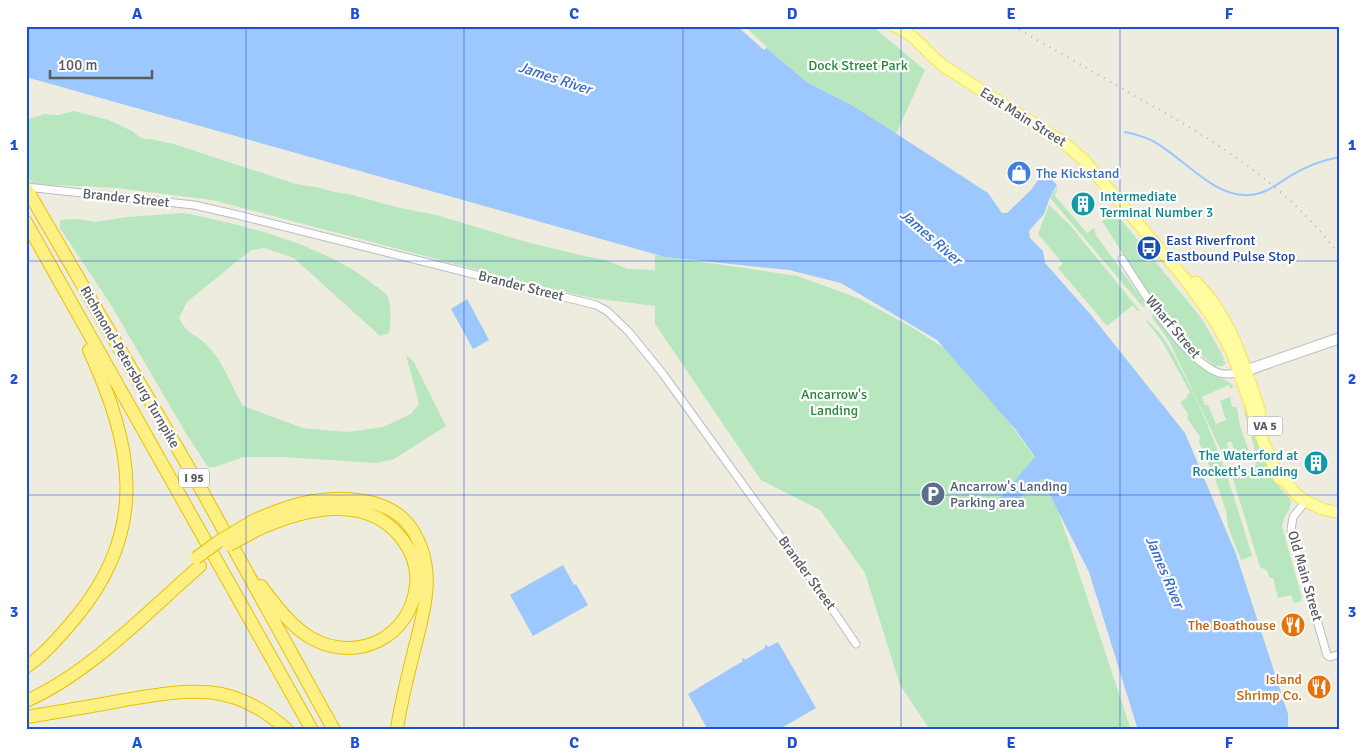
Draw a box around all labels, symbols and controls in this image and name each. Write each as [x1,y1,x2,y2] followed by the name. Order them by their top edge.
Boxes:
[132,4,143,24] text: A
[350,4,360,24] text: B
[569,4,579,24] text: C
[787,4,798,24] text: D
[1006,4,1016,24] text: E
[1225,4,1234,24] text: F
[50,48,152,80] scale bar
[58,56,98,74] text: 100 m
[808,57,908,74] park label: Dock Street Park
[516,58,596,99] water label: James River
[977,84,1069,150] street label: East Main Street
[10,135,19,155] text: 1
[1348,135,1357,155] text: 1
[1006,160,1032,186] shop icon: The Kickstand
[1036,165,1120,182] place label: The Kickstand
[82,185,170,211] street label: Brander Street
[1100,188,1213,221] place label: Intermediate Terminal Number 3
[1070,191,1096,217] building icon: Intermediate Terminal Number 3
[896,205,967,270] water label: James River
[1166,232,1295,265] place label: East Riverfront Eastbound Pulse Stop
[1136,235,1162,261] bus stop icon: East Riverfront Eastbound Pulse Stop
[477,267,565,305] street label: Brander Street
[77,283,183,451] street label: Richmond-Petersburg Turnpike
[1142,292,1204,362] street label: Wharf Street
[10,369,18,389] text: 2
[1348,369,1356,389] text: 2
[801,386,867,419] park label: Ancarrow's Landing
[1248,416,1282,436] road number: VA 5
[1192,447,1298,480] place label: The Waterford at Rockett's Landing
[1303,450,1329,476] building icon: The Waterford at Rockett's Landing
[179,468,209,488] road number: I 95
[950,478,1067,511] place label: Ancarrow's Landing Parking area
[920,481,946,507] parking icon: Ancarrow's Landing Parking area
[1284,529,1326,623] street label: Old Main Street
[774,533,840,613] street label: Brander Street
[1142,534,1189,613] water label: James River
[10,602,18,622] text: 3
[1348,602,1356,622] text: 3
[1280,612,1306,638] restaurant icon: The Boathouse
[1188,617,1276,634] place label: The Boathouse
[1237,671,1302,704] place label: Island Shrimp Co.
[1306,674,1332,700] restaurant icon: Island Shrimp Co.
[132,733,143,753] text: A
[350,733,360,753] text: B
[569,733,579,753] text: C
[787,733,798,753] text: D
[1006,733,1016,753] text: E
[1225,733,1234,753] text: F

